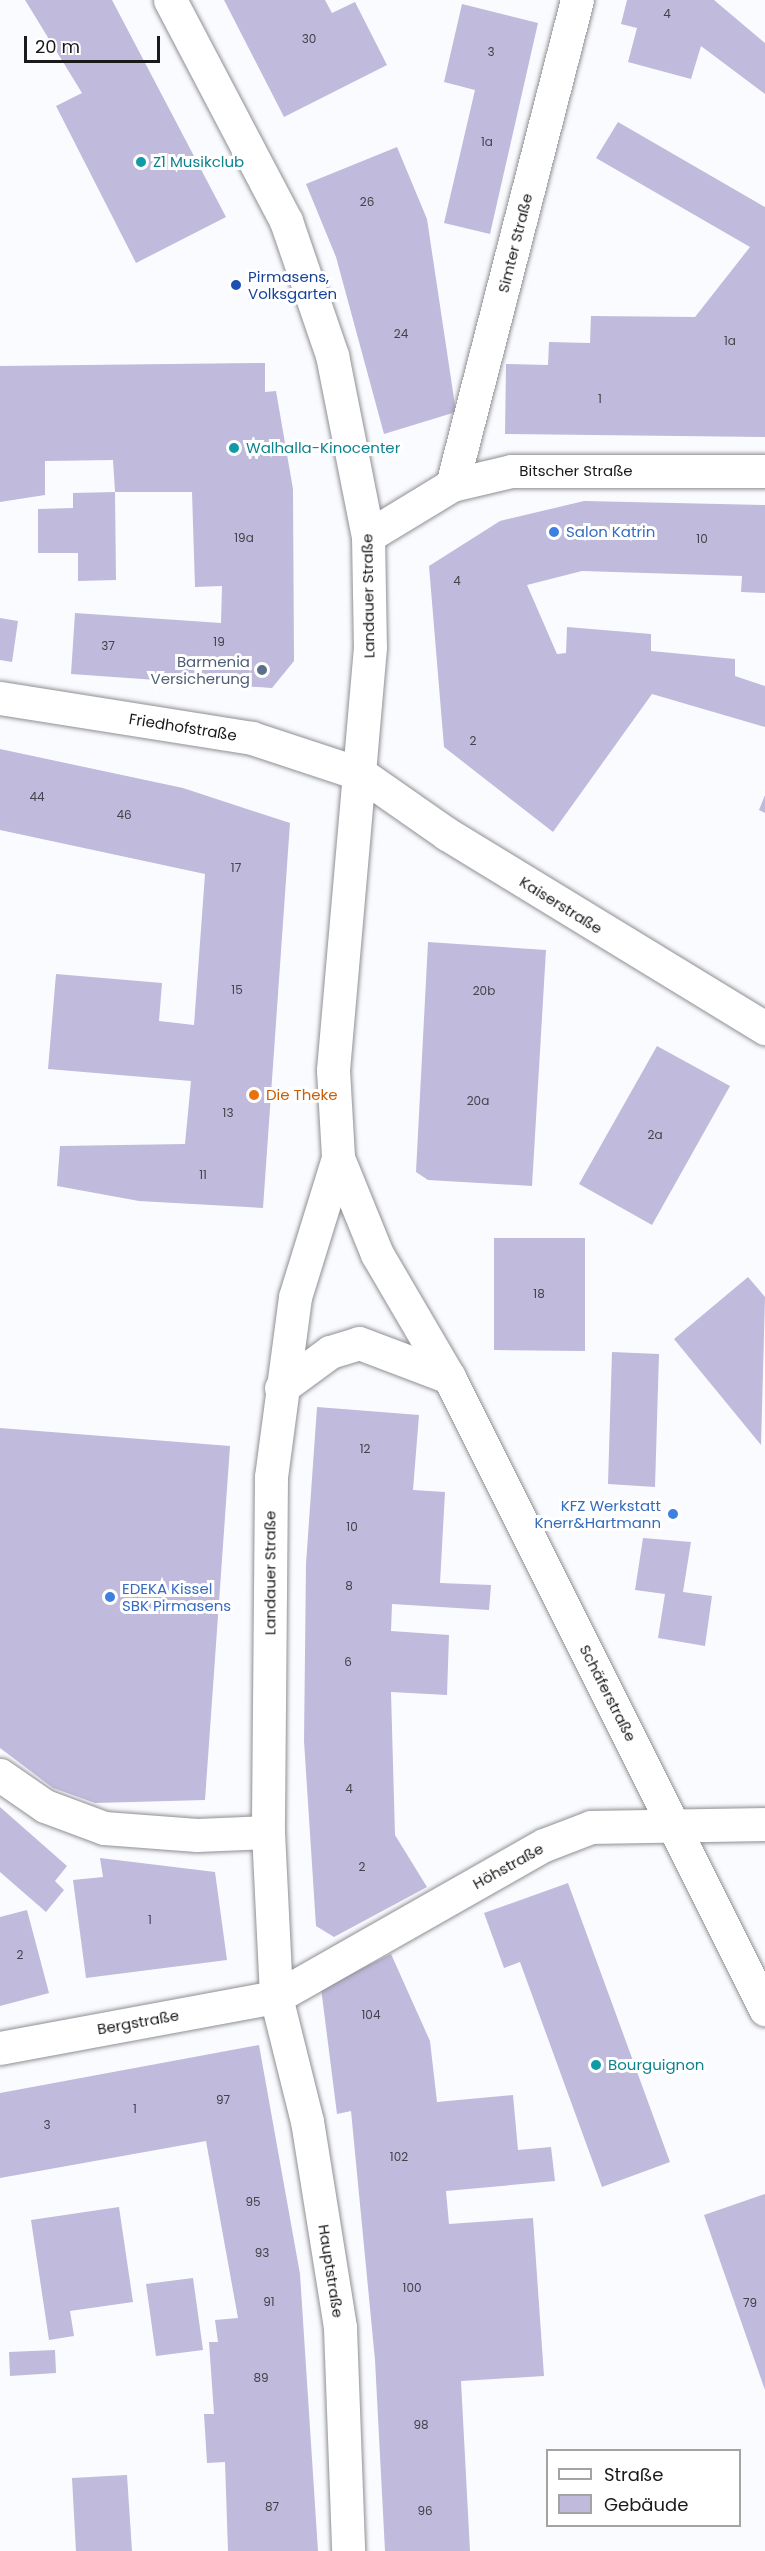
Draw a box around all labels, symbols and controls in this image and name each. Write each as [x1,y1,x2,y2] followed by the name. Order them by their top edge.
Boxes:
[663,7,671,21] house number: 4
[27,24,164,62] scale bar
[302,32,316,46] house number: 30
[35,34,80,59] text: 20 m
[487,45,495,59] house number: 3
[481,135,493,149] house number: 1a
[153,153,244,171] place label: Z1 Musikclub
[134,155,148,169] marker: Z1 Musikclub
[494,191,536,295] street label: Simter Straße
[360,195,374,209] house number: 26
[248,267,337,302] place label: Pirmasens, Volksgarten
[229,278,243,292] marker: Pirmasens, Volksgarten
[394,327,408,341] house number: 24
[724,334,736,348] house number: 1a
[598,392,602,406] house number: 1
[246,439,400,457] place label: Walhalla-Kinocenter
[227,441,241,455] marker: Walhalla-Kinocenter
[519,462,633,480] street label: Bitscher Straße
[566,523,655,541] place label: Salon Katrin
[547,525,561,539] marker: Salon Katrin
[234,531,254,545] house number: 19a
[696,532,708,546] house number: 10
[358,534,378,658] street label: Landauer Straße
[453,574,461,588] house number: 4
[213,635,225,649] house number: 19
[101,639,115,653] house number: 37
[151,652,250,687] place label: Barmenia Versicherung
[255,663,269,677] marker: Barmenia Versicherung
[128,710,238,744] street label: Friedhofstraße
[470,734,476,748] house number: 2
[29,790,45,804] house number: 44
[116,808,132,822] house number: 46
[231,861,241,875] house number: 17
[516,872,606,938] street label: Kaiserstraße
[231,983,243,997] house number: 15
[473,984,495,998] house number: 20b
[266,1086,338,1104] place label: Die Theke
[247,1088,261,1102] marker: Die Theke
[467,1094,489,1108] house number: 20a
[223,1106,233,1120] house number: 13
[647,1128,663,1142] house number: 2a
[199,1168,207,1182] house number: 11
[533,1287,545,1301] house number: 18
[360,1442,370,1456] house number: 12
[534,1496,661,1531] place label: KFZ Werkstatt Knerr&Hartmann
[666,1507,680,1521] marker: KFZ Werkstatt Knerr&Hartmann
[261,1511,279,1635] street label: Landauer Straße
[346,1520,358,1534] house number: 10
[122,1579,231,1614] place label: EDEKA Kissel SBK Pirmasens
[345,1579,353,1593] house number: 8
[103,1590,117,1604] marker: EDEKA Kissel SBK Pirmasens
[576,1642,640,1744] street label: Schäferstraße
[344,1655,352,1669] house number: 6
[345,1782,353,1796] house number: 4
[469,1839,547,1893] street label: Höhstraße
[359,1860,365,1874] house number: 2
[148,1913,152,1927] house number: 1
[17,1948,23,1962] house number: 2
[96,2006,180,2038] street label: Bergstraße
[362,2008,380,2022] house number: 104
[608,2056,704,2074] place label: Bourguignon
[589,2058,603,2072] marker: Bourguignon
[216,2093,230,2107] house number: 97
[133,2102,137,2116] house number: 1
[43,2118,51,2132] house number: 3
[390,2150,408,2164] house number: 102
[245,2195,261,2209] house number: 95
[315,2223,347,2319] street label: Hauptstraße
[255,2246,269,2260] house number: 93
[403,2281,421,2295] house number: 100
[263,2295,275,2309] house number: 91
[743,2296,757,2310] house number: 79
[253,2371,269,2385] house number: 89
[413,2418,429,2432] house number: 98
[546,2449,741,2527] legend
[604,2462,663,2487] text: Straße
[604,2492,688,2517] text: Gebäude
[265,2500,279,2514] house number: 87
[417,2504,433,2518] house number: 96

